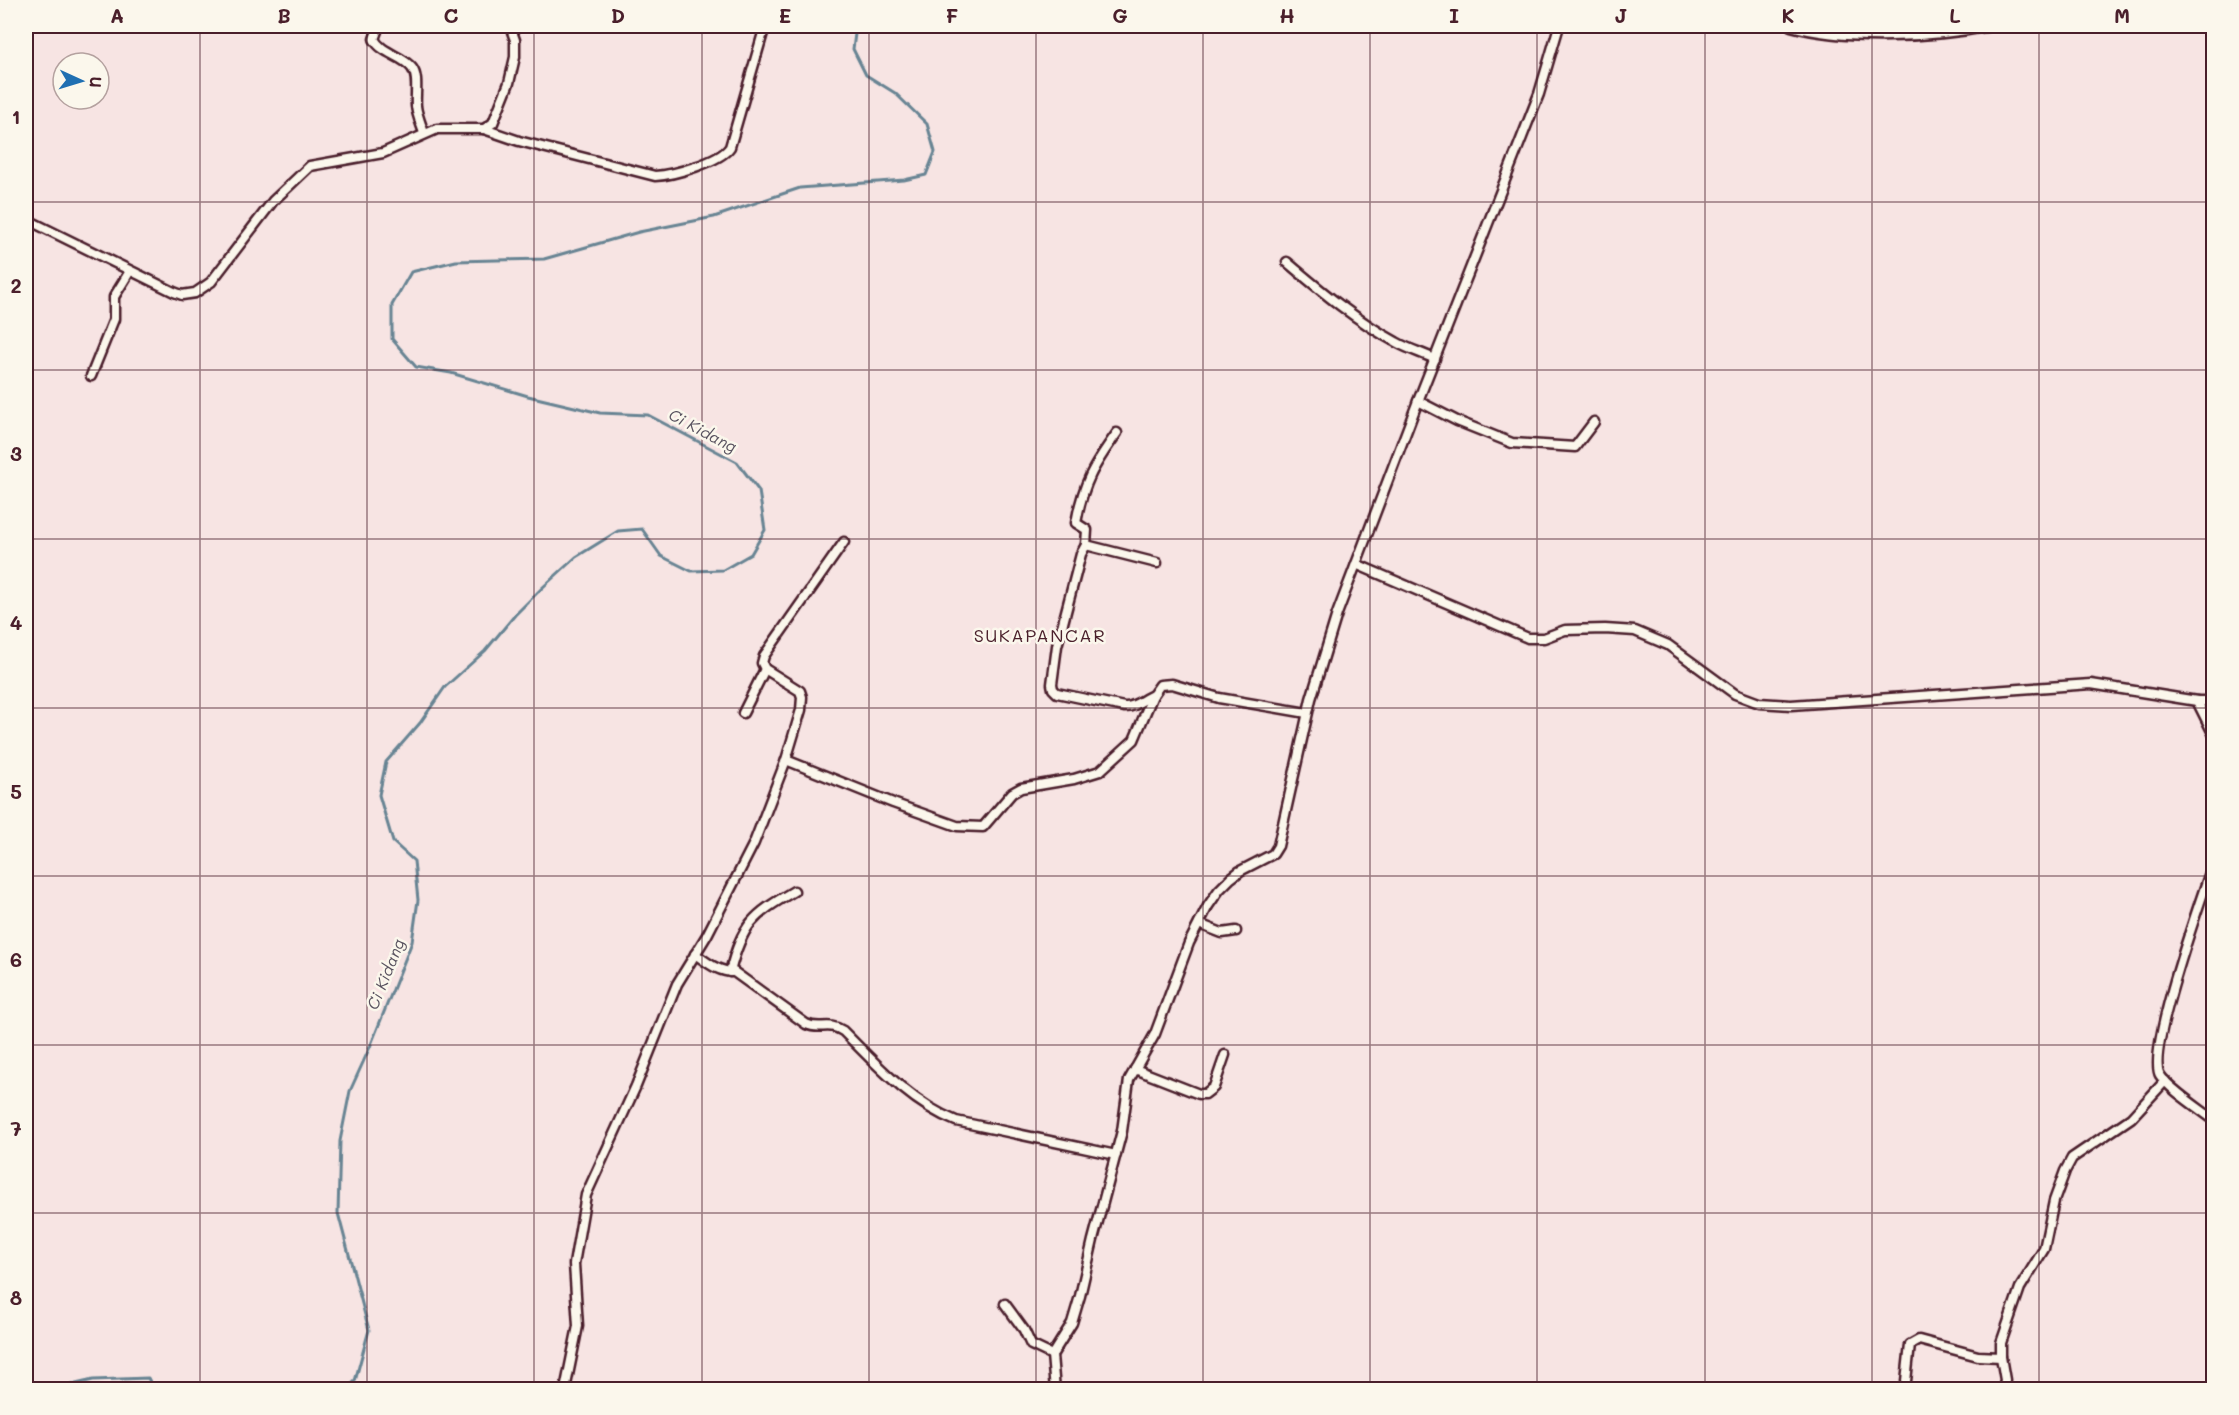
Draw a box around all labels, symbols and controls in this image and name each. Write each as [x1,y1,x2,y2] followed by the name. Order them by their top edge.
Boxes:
[110,2,124,28] text: A
[277,2,291,28] text: B
[444,2,459,28] text: C
[611,2,625,28] text: D
[779,2,791,28] text: E
[946,2,959,28] text: F
[1112,2,1128,28] text: G
[1279,2,1295,28] text: H
[1449,2,1459,28] text: I
[1614,2,1628,28] text: J
[1781,2,1795,28] text: K
[1949,2,1961,28] text: L
[2114,2,2130,28] text: M
[51,51,111,111] north arrow
[86,76,107,88] text: U
[12,103,20,129] text: 1
[10,272,22,298] text: 2
[665,403,741,457] water label: Ci Kidang
[10,440,22,466] text: 3
[10,609,23,635] text: 4
[974,623,1106,647] district label: SUKAPANCAR
[10,778,22,804] text: 5
[361,936,409,1012] water label: Ci Kidang
[10,946,22,972] text: 6
[10,1115,22,1141] text: 7
[10,1284,22,1310] text: 8

